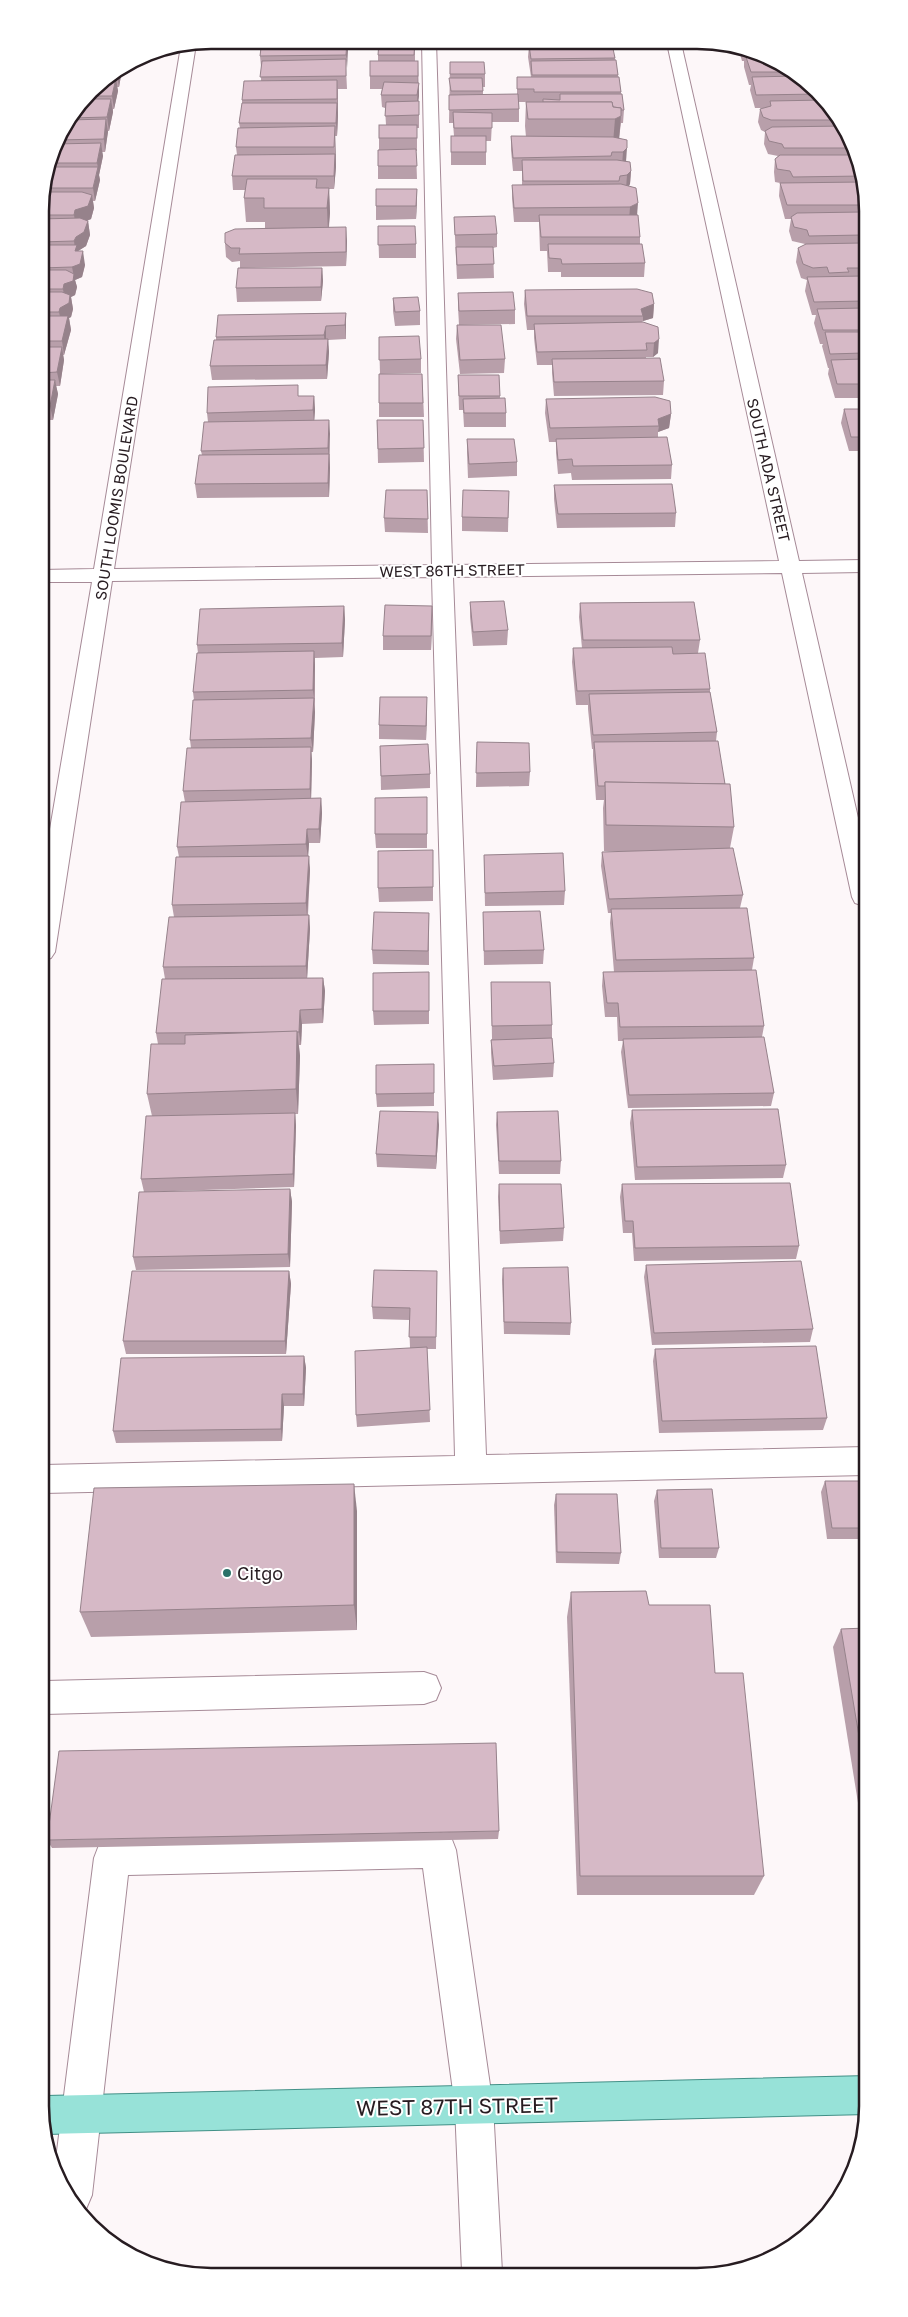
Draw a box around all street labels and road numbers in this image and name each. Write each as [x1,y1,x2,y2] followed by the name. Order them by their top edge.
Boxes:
[91,395,141,601] street label: SOUTH LOOMIS BOULEVARD
[744,396,794,544] street label: SOUTH ADA STREET
[379,560,525,580] street label: WEST 86TH STREET
[356,2091,558,2121] street label: WEST 87TH STREET

